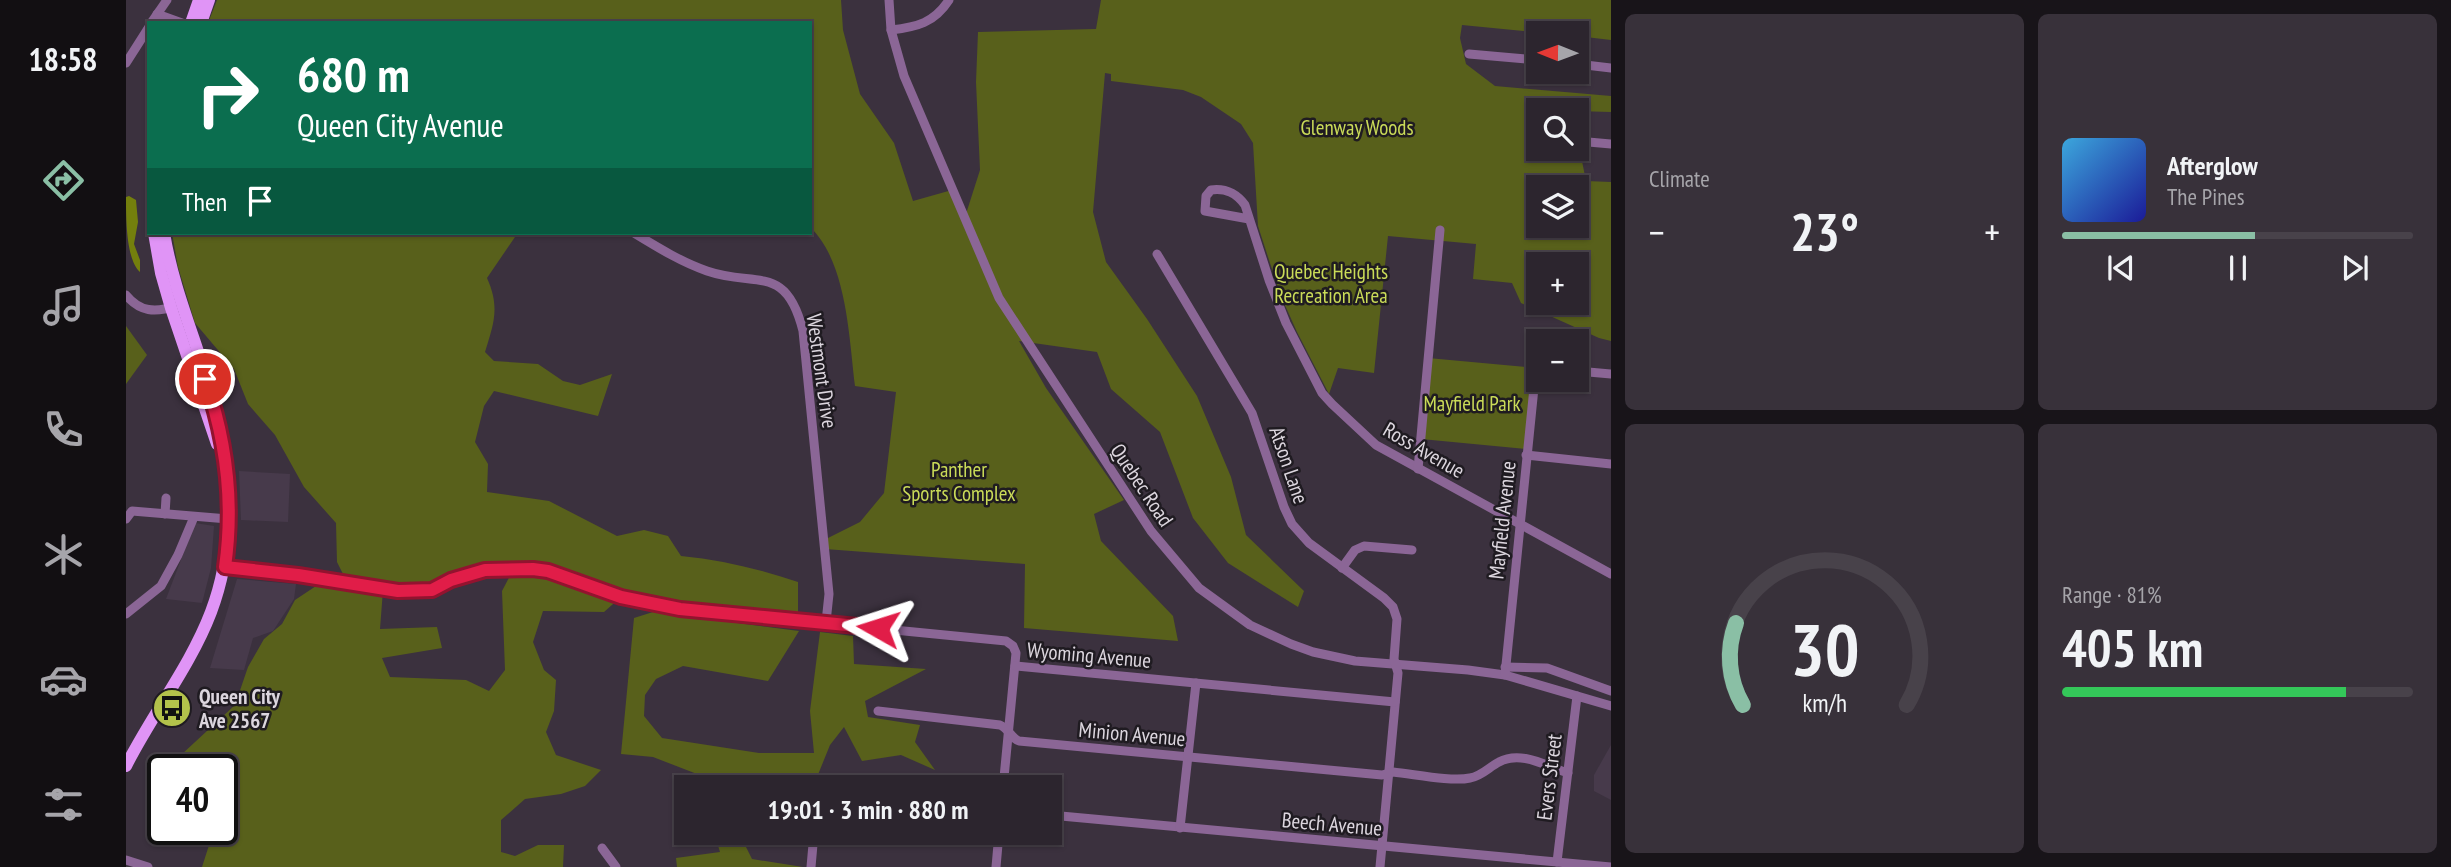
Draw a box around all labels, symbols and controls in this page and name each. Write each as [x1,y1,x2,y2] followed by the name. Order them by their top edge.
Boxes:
[1526,21,1589,84] north arrow
[1526,21,1589,392] map controls
[28,38,98,80] text: 18:58
[297,42,410,106] text: 680 m
[182,49,273,140] icon: right
[1526,98,1589,161] button: search
[297,104,504,146] text: Queen City Avenue
[1300,114,1414,141] park label: Glenway Woods
[2167,149,2258,182] text: Afterglow
[39,156,88,205] icon: directions
[1649,164,1710,193] text: Climate
[1526,175,1589,238] button: layers
[241,182,279,220] icon: arrive
[2167,182,2245,211] text: The Pines
[182,185,227,218] text: Then
[1790,198,1859,265] text: 23°
[1649,207,1665,256] text: −
[1984,207,2000,256] text: +
[2102,249,2140,287] icon: previous
[2219,249,2257,287] icon: pause
[2336,249,2374,287] icon: next
[1526,252,1589,315] button: +
[1274,258,1388,309] park label: Quebec Heights Recreation Area
[39,281,88,330] icon: music
[801,312,843,430] street label: Westmont Drive
[1526,329,1589,392] button: −
[175,349,235,409] pin
[186,360,224,398] icon: arrive
[1423,390,1521,417] park label: Mayfield Park
[39,405,88,454] icon: phone
[1378,416,1470,484] street label: Ross Avenue
[1263,423,1315,507] street label: Atson Lane
[1104,438,1180,532] street label: Quebec Road
[902,456,1016,507] park label: Panther Sports Complex
[1482,460,1522,580] street label: Mayfield Avenue
[39,530,88,579] icon: climate
[2062,580,2162,609] text: Range · 81%
[841,591,915,665] position arrow
[1790,601,1859,695] text: 30
[2062,614,2203,681] text: 405 km
[1026,636,1152,674] street label: Wyoming Avenue
[39,655,88,704] icon: car
[198,683,280,734] place label: Queen City Ave 2567
[1802,686,1847,718] text: km/h
[151,687,193,729] bus stop icon: Queen City Ave 2567
[1078,716,1186,752] street label: Minion Avenue
[1530,732,1568,822] street label: Evers Street
[147,754,238,845] speed limit sign: 40
[39,780,88,829] icon: filters
[768,793,968,826] text: 19:01 · 3 min · 880 m
[1281,806,1383,842] street label: Beech Avenue

